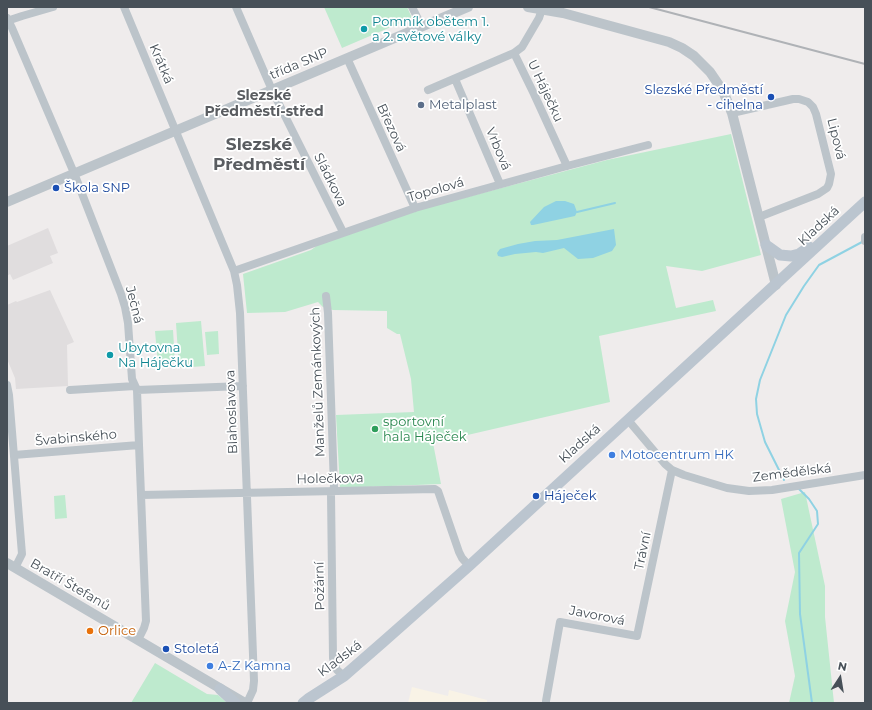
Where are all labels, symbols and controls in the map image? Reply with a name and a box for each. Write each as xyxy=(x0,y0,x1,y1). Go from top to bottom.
place label: Pomník obětem 1. a 2. světové války xyxy=(372,14,489,45)
marker: Pomník obětem 1. a 2. světové války xyxy=(359,24,369,34)
street label: Krátká xyxy=(146,42,176,86)
street label: třída SNP xyxy=(268,45,330,83)
street label: U Háječku xyxy=(524,57,566,125)
place label: Slezské Předměstí - cihelna xyxy=(644,82,763,113)
district label: Slezské Předměstí-střed xyxy=(204,88,324,120)
marker: Slezské Předměstí - cihelna xyxy=(766,92,776,102)
place label: Metalplast xyxy=(429,97,497,113)
marker: Metalplast xyxy=(416,100,426,110)
street label: Březová xyxy=(373,101,409,155)
street label: Lipová xyxy=(823,117,849,161)
street label: Vrbová xyxy=(482,125,514,173)
district label: Slezské Předměstí xyxy=(213,135,305,175)
street label: Sládkova xyxy=(310,151,350,209)
street label: Topolová xyxy=(406,175,466,205)
place label: Škola SNP xyxy=(64,180,130,196)
marker: Škola SNP xyxy=(51,183,61,193)
street label: Kladská xyxy=(795,203,843,249)
street label: Ječná xyxy=(122,285,146,325)
street label: Manželů Zemánkových xyxy=(308,306,328,458)
place label: Ubytovna Na Háječku xyxy=(118,340,193,371)
marker: Ubytovna Na Háječku xyxy=(105,350,115,360)
street label: Blahoslavova xyxy=(223,369,241,455)
place label: sportovní hala Háječek xyxy=(383,414,467,445)
street label: Kladská xyxy=(556,421,604,467)
marker: sportovní hala Háječek xyxy=(370,424,380,434)
street label: Švabinského xyxy=(34,427,118,449)
place label: Motocentrum HK xyxy=(620,447,734,463)
marker: Motocentrum HK xyxy=(607,450,617,460)
street label: Zemědělská xyxy=(752,460,832,486)
street label: Holečkova xyxy=(296,471,364,487)
place label: Háječek xyxy=(544,488,596,504)
marker: Háječek xyxy=(531,491,541,501)
street label: Trávní xyxy=(631,530,655,572)
street label: Bratří Štefanů xyxy=(27,556,113,614)
street label: Požární xyxy=(312,561,328,611)
street label: Javorová xyxy=(568,603,626,629)
place label: Orlice xyxy=(98,623,136,639)
marker: Orlice xyxy=(85,626,95,636)
street label: Kladská xyxy=(315,637,365,681)
place label: Stoletá xyxy=(174,641,219,657)
marker: Stoletá xyxy=(161,644,171,654)
place label: A-Z Kamna xyxy=(218,658,291,674)
north arrow xyxy=(820,658,860,698)
text: N xyxy=(837,658,848,674)
marker: A-Z Kamna xyxy=(205,661,215,671)

